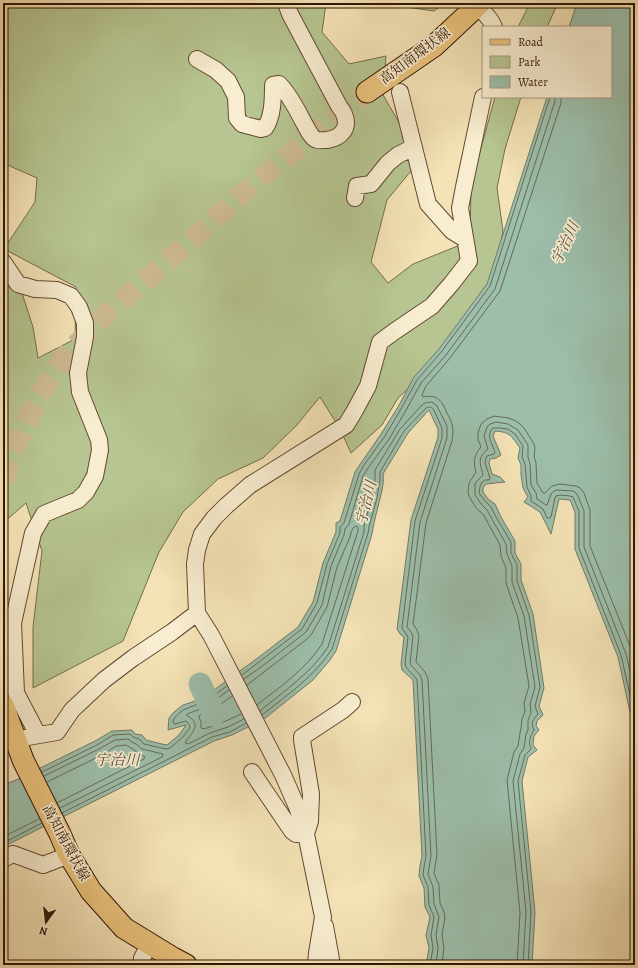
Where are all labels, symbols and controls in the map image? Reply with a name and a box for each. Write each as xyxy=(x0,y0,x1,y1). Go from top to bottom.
street label: 高知南環状線 xyxy=(376,23,454,89)
legend xyxy=(482,26,612,98)
text: Road xyxy=(518,34,544,50)
text: Park xyxy=(518,54,541,70)
text: Water xyxy=(517,74,548,90)
water label: 宇治川 xyxy=(546,217,585,268)
water label: 宇治川 xyxy=(351,477,382,527)
water label: 宇治川 xyxy=(94,750,141,770)
street label: 高知南環状線 xyxy=(38,801,94,885)
north arrow xyxy=(26,902,66,942)
text: N xyxy=(38,923,49,939)

